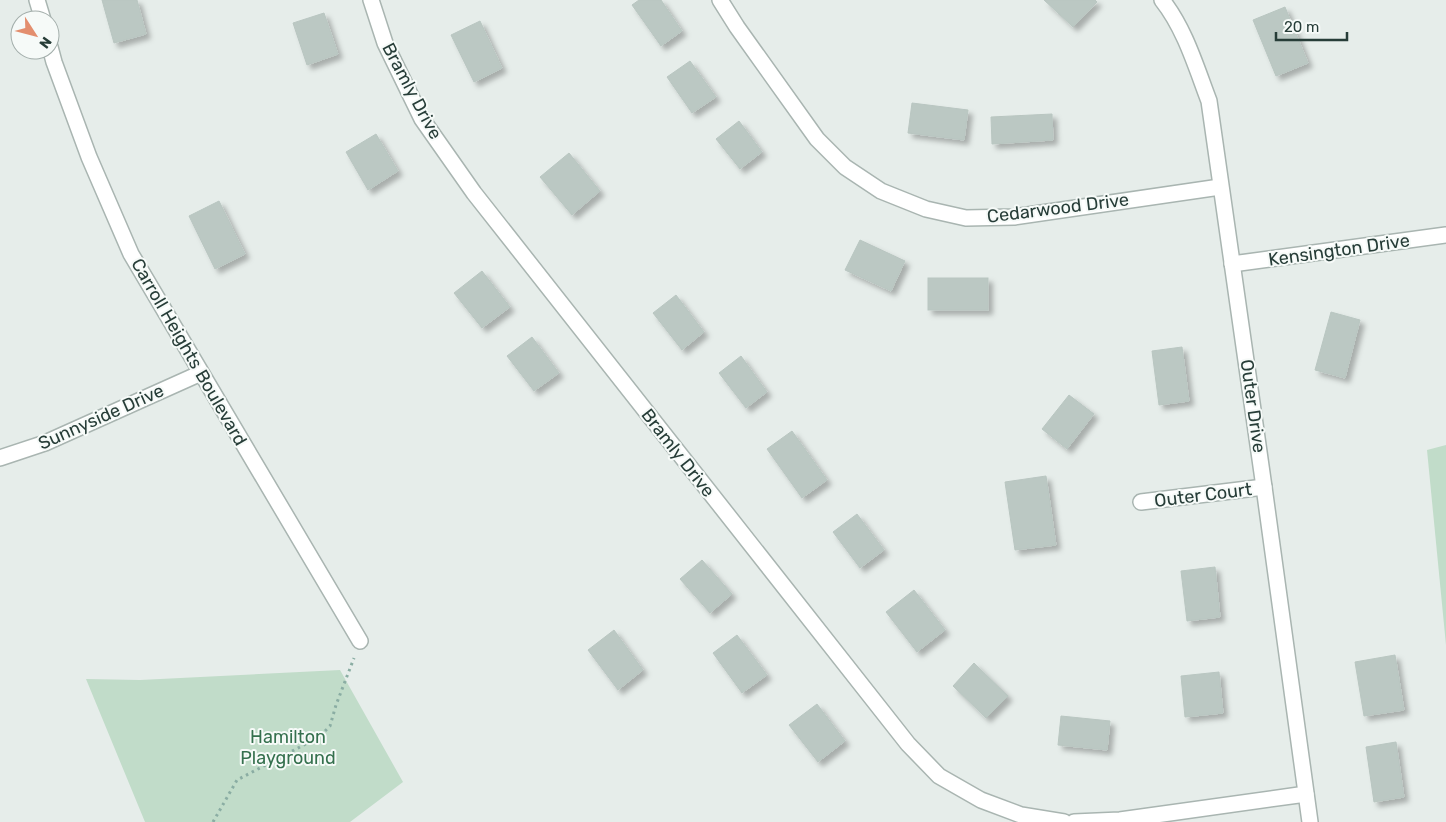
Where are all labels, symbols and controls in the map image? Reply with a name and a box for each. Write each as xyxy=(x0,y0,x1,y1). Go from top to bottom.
north arrow xyxy=(10,10,60,60)
scale bar xyxy=(1276,10,1347,42)
text: 20 m xyxy=(1284,18,1319,36)
text: N xyxy=(35,33,55,51)
street label: Bramly Drive xyxy=(377,39,447,143)
street label: Cedarwood Drive xyxy=(986,188,1130,228)
street label: Kensington Drive xyxy=(1267,229,1411,271)
street label: Carroll Heights Boulevard xyxy=(126,254,252,450)
street label: Outer Drive xyxy=(1236,358,1270,454)
street label: Sunnyside Drive xyxy=(35,379,167,455)
street label: Bramly Drive xyxy=(637,404,719,502)
street label: Outer Court xyxy=(1153,478,1253,512)
park label: Hamilton Playground xyxy=(240,726,336,769)

